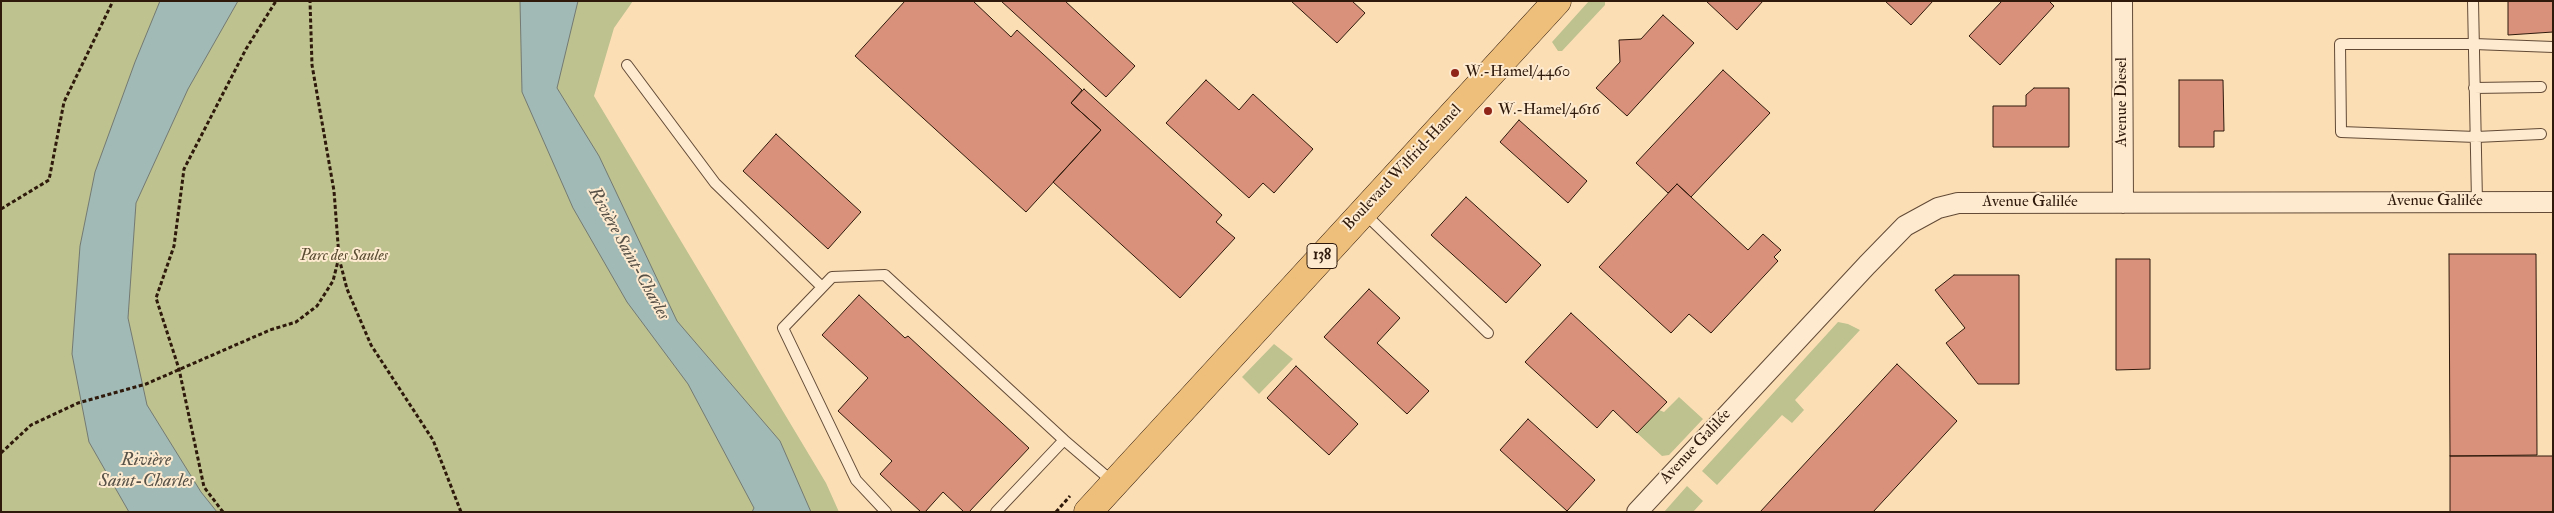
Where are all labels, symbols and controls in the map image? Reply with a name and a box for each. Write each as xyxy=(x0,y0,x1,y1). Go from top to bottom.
street label: Avenue Diesel xyxy=(2113,57,2133,147)
place label: W.-Hamel/4460 xyxy=(1465,63,1570,83)
marker: W.-Hamel/4460 xyxy=(1449,67,1461,79)
street label: Boulevard Wilfrid-Hamel xyxy=(1340,101,1466,235)
place label: W.-Hamel/4616 xyxy=(1498,101,1600,121)
marker: W.-Hamel/4616 xyxy=(1482,105,1494,117)
water label: Rivière Saint-Charles xyxy=(583,184,673,324)
street label: Avenue Galilée xyxy=(2387,192,2483,212)
street label: Avenue Galilée xyxy=(1982,193,2078,213)
road number: 138 xyxy=(1307,244,1337,268)
park label: Parc des Saules xyxy=(300,247,388,267)
street label: Avenue Galilée xyxy=(1656,406,1736,488)
water label: Rivière Saint-Charles xyxy=(99,450,193,492)

